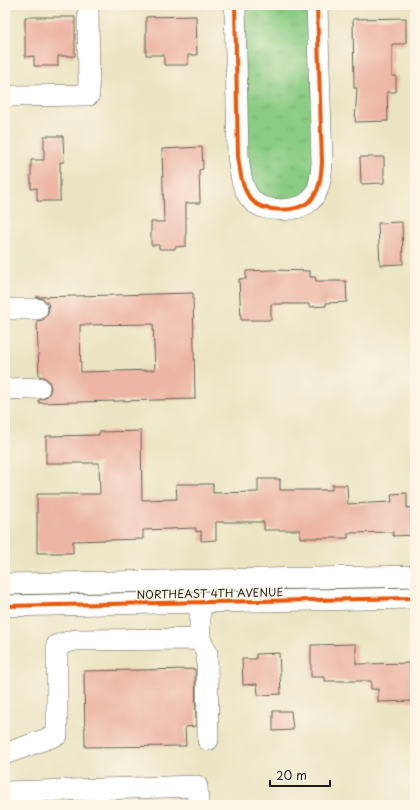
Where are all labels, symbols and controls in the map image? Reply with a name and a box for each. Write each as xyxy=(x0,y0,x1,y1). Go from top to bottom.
street label: NORTHEAST 4TH AVENUE xyxy=(137,583,284,603)
scale bar xyxy=(270,762,330,788)
text: 20 m xyxy=(276,766,307,784)

